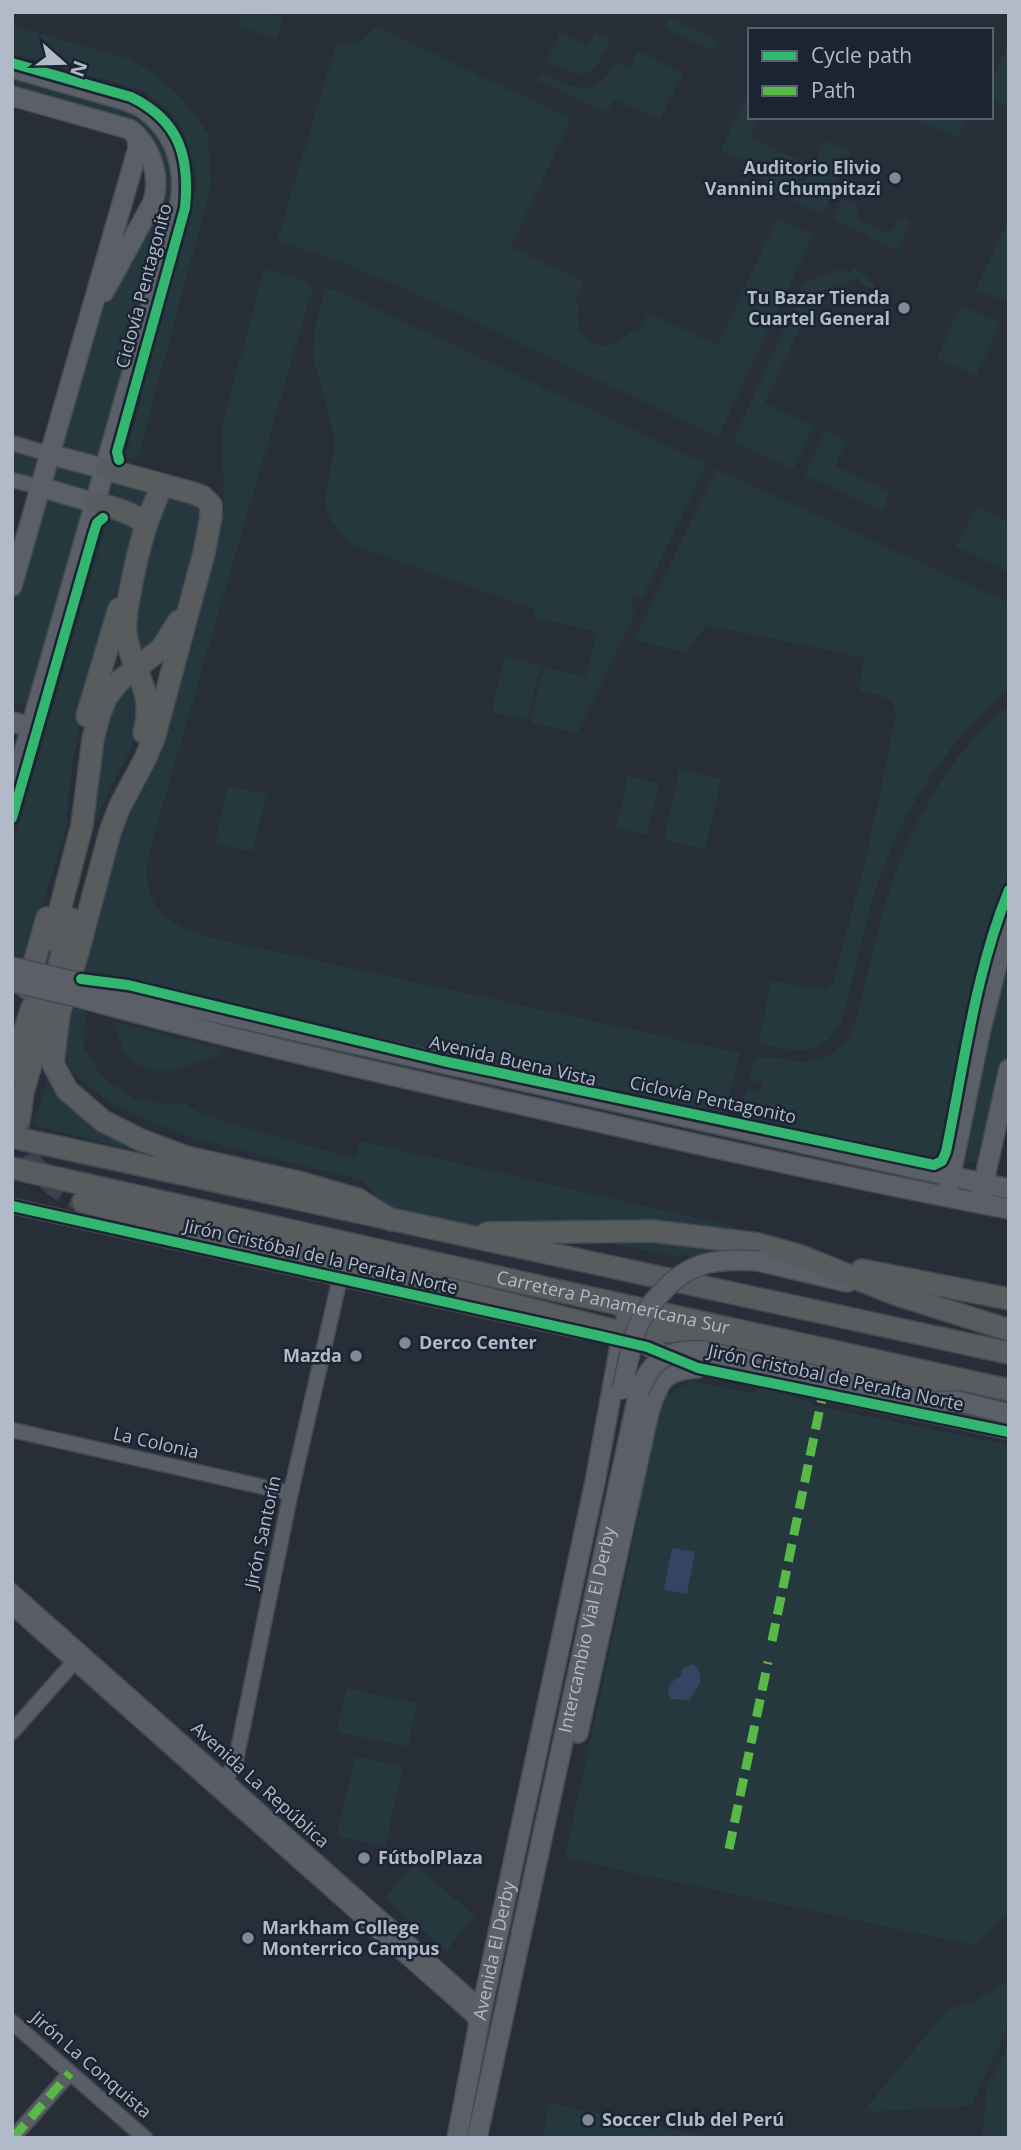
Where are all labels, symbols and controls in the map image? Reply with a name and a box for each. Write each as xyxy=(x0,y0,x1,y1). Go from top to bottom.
north arrow xyxy=(28,28,98,98)
legend xyxy=(748,28,993,119)
text: Cycle path xyxy=(811,41,912,69)
text: N xyxy=(64,57,94,81)
text: Path xyxy=(811,76,856,104)
place label: Auditorio Elivio Vannini Chumpitazi xyxy=(705,155,881,200)
marker: Auditorio Elivio Vannini Chumpitazi xyxy=(887,170,903,186)
street label: Ciclovía Pentagonito xyxy=(109,201,177,371)
place label: Tu Bazar Tienda Cuartel General xyxy=(747,285,890,330)
marker: Tu Bazar Tienda Cuartel General xyxy=(896,300,912,316)
street label: Avenida Buena Vista xyxy=(427,1029,599,1091)
street label: Ciclovía Pentagonito xyxy=(628,1070,799,1128)
street label: Jirón Cristóbal de la Peralta Norte xyxy=(180,1212,460,1299)
street label: Carretera Panamericana Sur xyxy=(494,1264,733,1339)
place label: Derco Center xyxy=(419,1330,537,1354)
marker: Derco Center xyxy=(397,1335,413,1351)
street label: Jirón Cristobal de Peralta Norte xyxy=(704,1338,966,1416)
place label: Mazda xyxy=(283,1343,342,1367)
marker: Mazda xyxy=(348,1348,364,1364)
street label: La Colonia xyxy=(111,1421,201,1464)
street label: Jirón Santorín xyxy=(238,1473,286,1592)
street label: Intercambio Vial El Derby xyxy=(552,1523,620,1735)
street label: Avenida La República xyxy=(187,1716,335,1853)
place label: FútbolPlaza xyxy=(378,1845,483,1869)
marker: FútbolPlaza xyxy=(356,1850,372,1866)
street label: Avenida El Derby xyxy=(467,1878,520,2022)
place label: Markham College Monterrico Campus xyxy=(262,1915,440,1960)
marker: Markham College Monterrico Campus xyxy=(240,1930,256,1946)
street label: Jirón La Conquista xyxy=(25,2004,157,2123)
place label: Soccer Club del Perú xyxy=(602,2107,784,2131)
marker: Soccer Club del Perú xyxy=(580,2112,596,2128)

